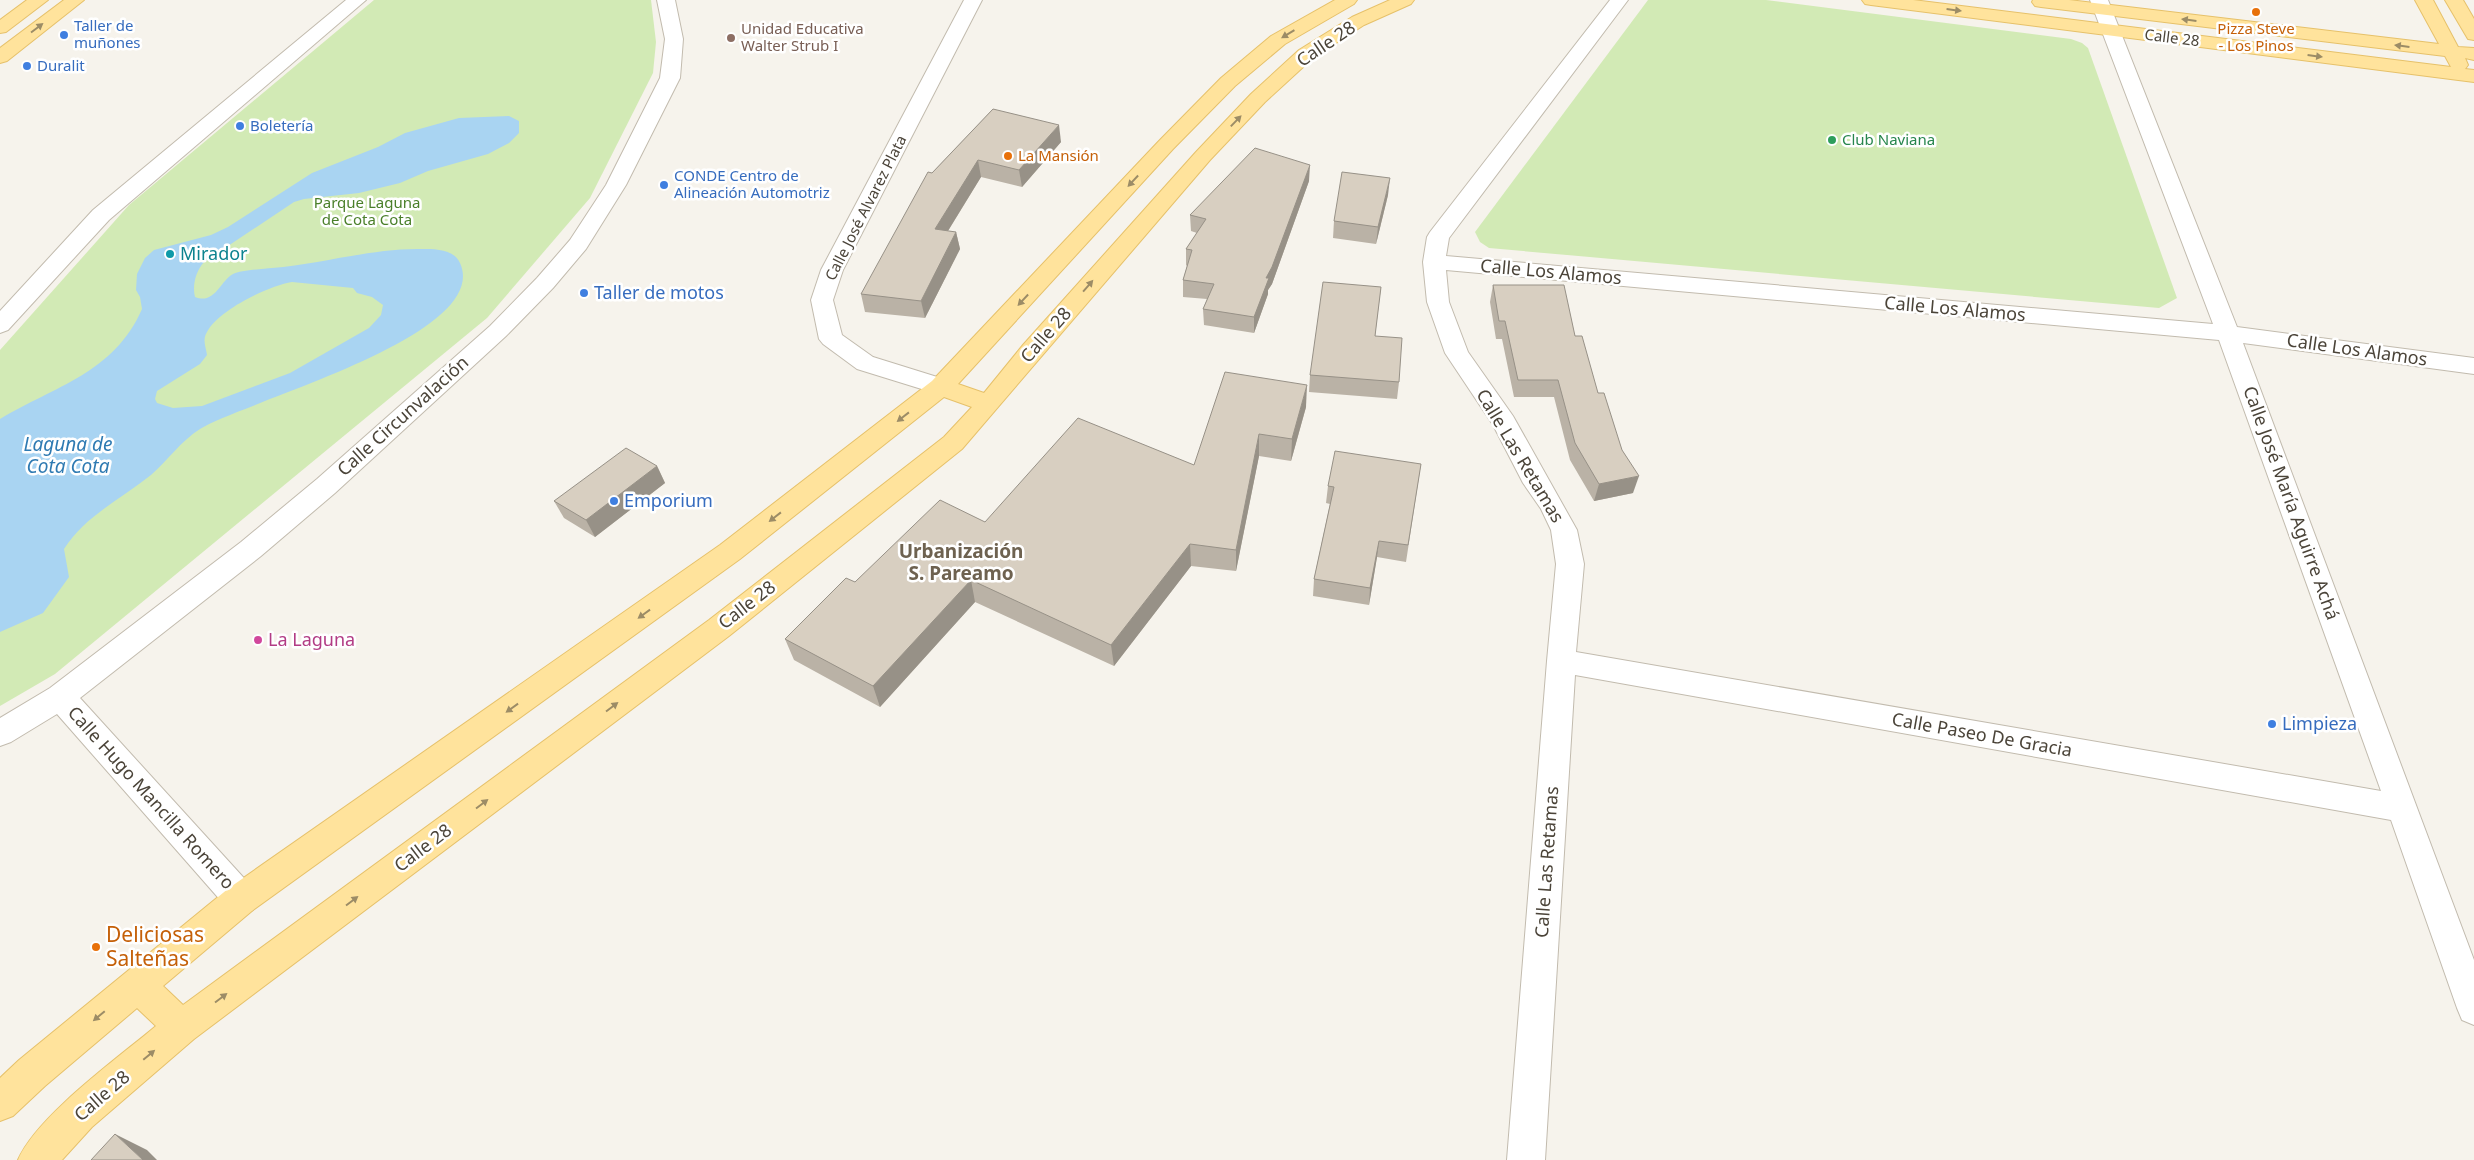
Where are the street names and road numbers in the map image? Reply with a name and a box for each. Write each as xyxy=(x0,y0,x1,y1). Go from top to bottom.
street label: Calle 28 xyxy=(1291,15,1360,72)
street label: Calle 28 xyxy=(2144,24,2201,50)
street label: Calle José Alvarez Plata xyxy=(820,131,910,284)
street label: Calle Los Alamos xyxy=(1479,253,1623,289)
street label: Calle Los Alamos xyxy=(1883,290,2027,326)
street label: Calle 28 xyxy=(1014,301,1076,367)
street label: Calle Los Alamos xyxy=(2285,327,2429,371)
street label: Calle Circunvalación xyxy=(332,350,473,481)
street label: Calle José María Aguirre Achá xyxy=(2238,382,2345,623)
street label: Calle Las Retamas xyxy=(1471,384,1570,527)
street label: Calle 28 xyxy=(713,574,780,634)
street label: Calle Hugo Mancilla Romero xyxy=(63,701,240,894)
street label: Calle Paseo De Gracia xyxy=(1890,706,2074,762)
street label: Calle Las Retamas xyxy=(1529,785,1563,939)
street label: Calle 28 xyxy=(389,818,456,877)
street label: Calle 28 xyxy=(68,1064,134,1126)

